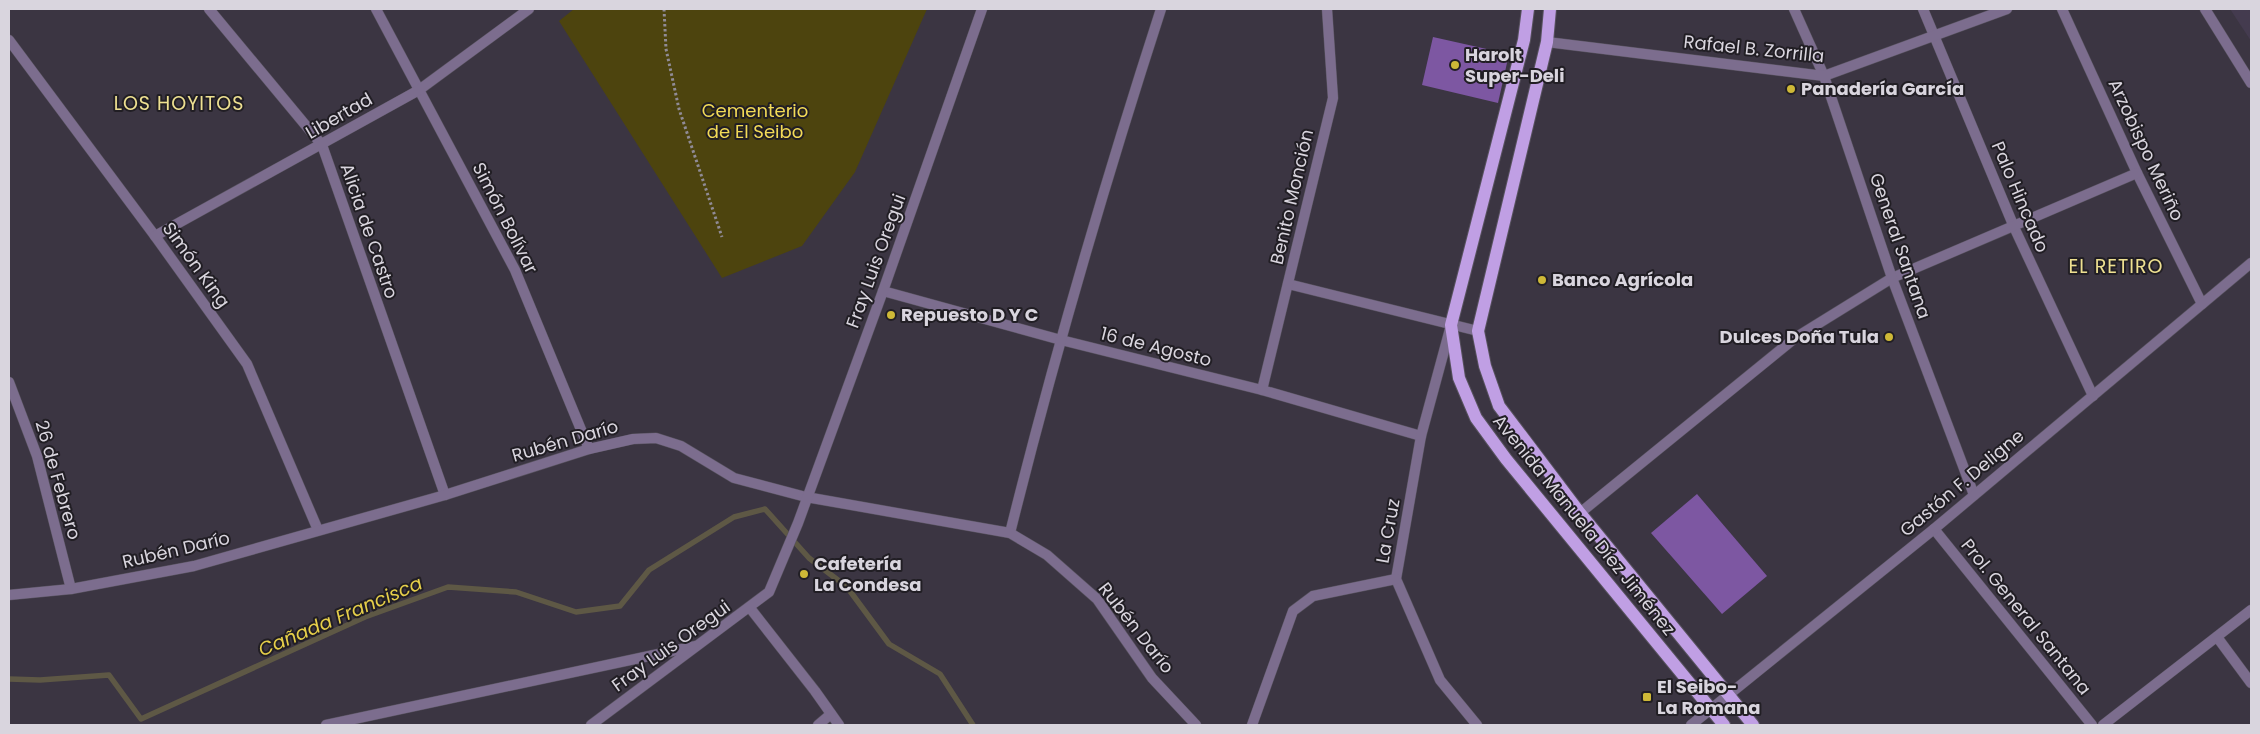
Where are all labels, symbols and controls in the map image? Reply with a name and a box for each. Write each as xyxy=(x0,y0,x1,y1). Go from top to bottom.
street label: Rafael B. Zorrilla xyxy=(1682,29,1826,68)
place label: Harolt Super-Deli xyxy=(1465,42,1564,88)
marker: Harolt Super-Deli xyxy=(1449,59,1461,71)
street label: Arzobispo Meriño xyxy=(2103,75,2190,225)
place label: Panadería García xyxy=(1801,76,1964,101)
marker: Panadería García xyxy=(1785,83,1797,95)
street label: Libertad xyxy=(301,86,377,145)
district label: LOS HOYITOS xyxy=(114,90,244,117)
park label: Cementerio de El Seibo xyxy=(702,98,808,144)
street label: Benito Monción xyxy=(1264,127,1319,267)
street label: Palo Hincado xyxy=(1986,137,2055,256)
street label: Simón Bolívar xyxy=(467,158,544,278)
street label: Alicia de Castro xyxy=(335,160,404,302)
street label: General Santana xyxy=(1864,170,1937,322)
street label: Fray Luis Oregui xyxy=(840,190,911,331)
street label: Simón King xyxy=(157,217,236,313)
district label: EL RETIRO xyxy=(2069,253,2163,280)
place label: Banco Agrícola xyxy=(1552,267,1693,292)
marker: Banco Agrícola xyxy=(1536,274,1548,286)
place label: Repuesto D Y C xyxy=(901,302,1038,327)
marker: Repuesto D Y C xyxy=(885,309,897,321)
street label: 16 de Agosto xyxy=(1098,321,1214,372)
place label: Dulces Doña Tula xyxy=(1720,324,1879,349)
marker: Dulces Doña Tula xyxy=(1883,331,1895,343)
street label: Avenida Manuela Díez Jiménez xyxy=(1487,409,1681,640)
street label: Rubén Darío xyxy=(509,413,621,468)
street label: 26 de Febrero xyxy=(29,417,87,543)
street label: Gastón F. Deligne xyxy=(1894,423,2029,542)
street label: La Cruz xyxy=(1370,497,1405,565)
street label: Rubén Darío xyxy=(120,525,232,574)
street label: Prol. General Santana xyxy=(1956,533,2097,700)
place label: Cafetería La Condesa xyxy=(814,551,922,597)
marker: Cafetería La Condesa xyxy=(798,568,810,580)
water label: Cañada Francisca xyxy=(254,570,427,663)
street label: Rubén Darío xyxy=(1093,577,1180,679)
street label: Fray Luis Oregui xyxy=(606,594,735,697)
place label: El Seibo- La Romana xyxy=(1657,674,1760,720)
marker: El Seibo- La Romana xyxy=(1641,691,1653,703)

